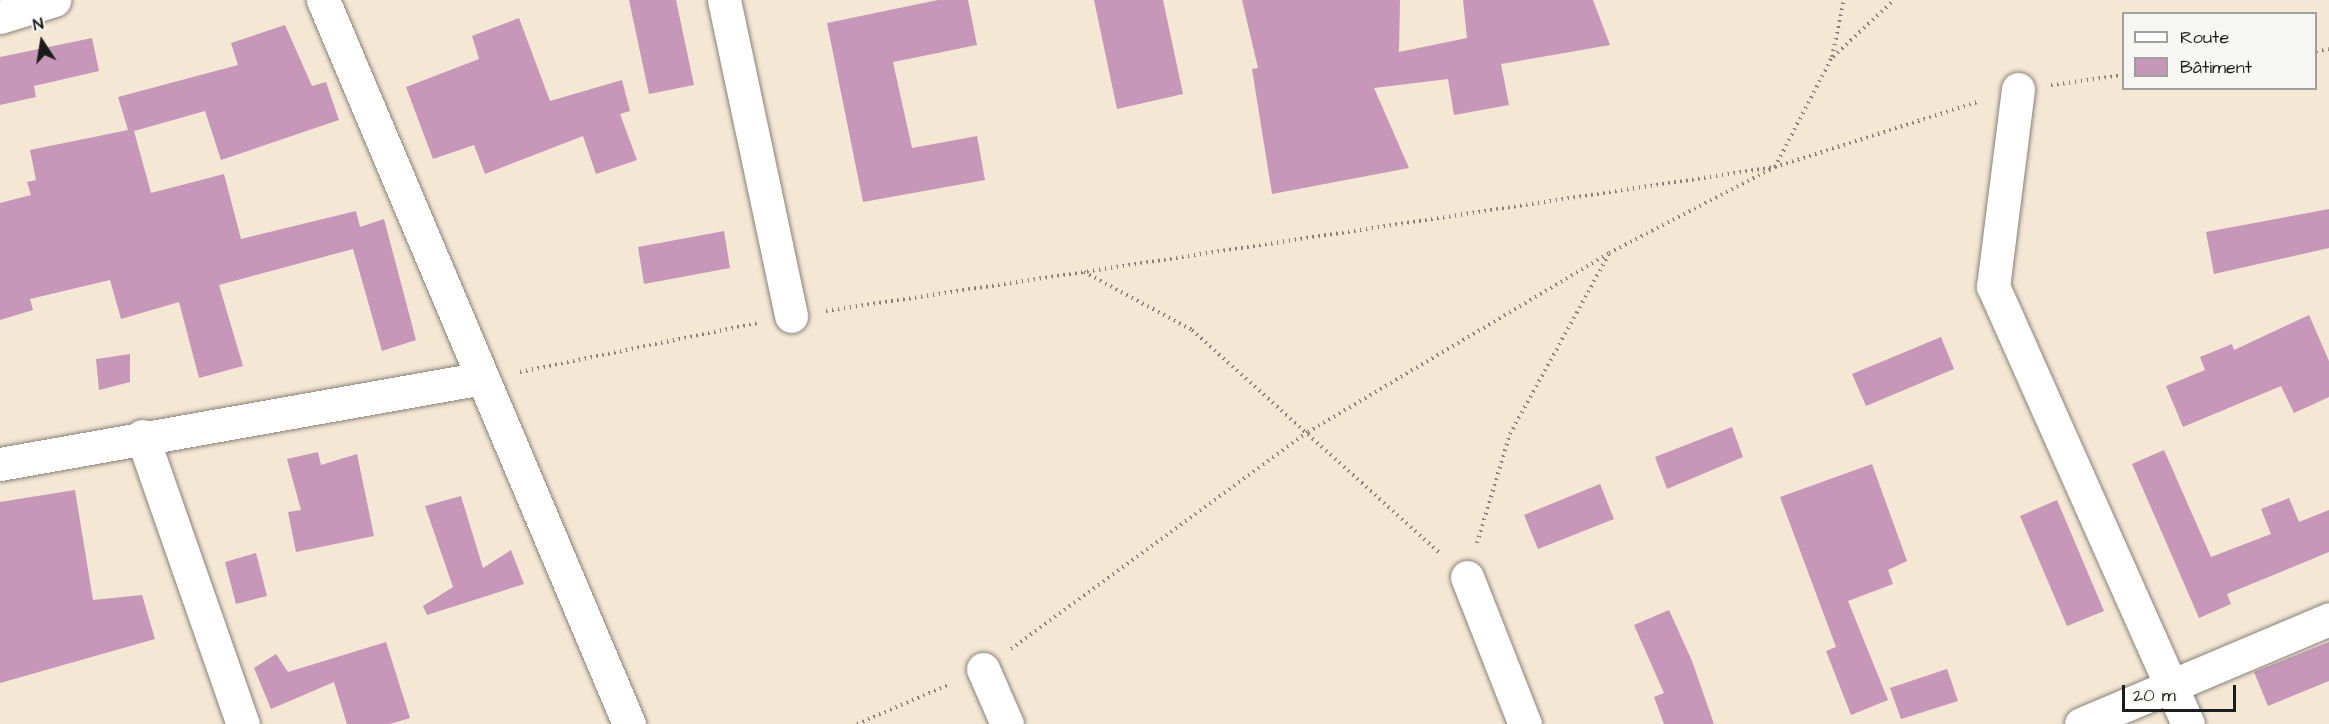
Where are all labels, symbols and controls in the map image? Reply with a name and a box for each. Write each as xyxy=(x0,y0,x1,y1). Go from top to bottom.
north arrow xyxy=(12,12,72,72)
legend xyxy=(2122,12,2317,90)
text: N xyxy=(31,13,45,36)
text: Route xyxy=(2180,25,2229,50)
text: Bâtiment xyxy=(2180,55,2252,80)
scale bar xyxy=(2125,673,2239,711)
text: 20 m xyxy=(2133,683,2176,708)

